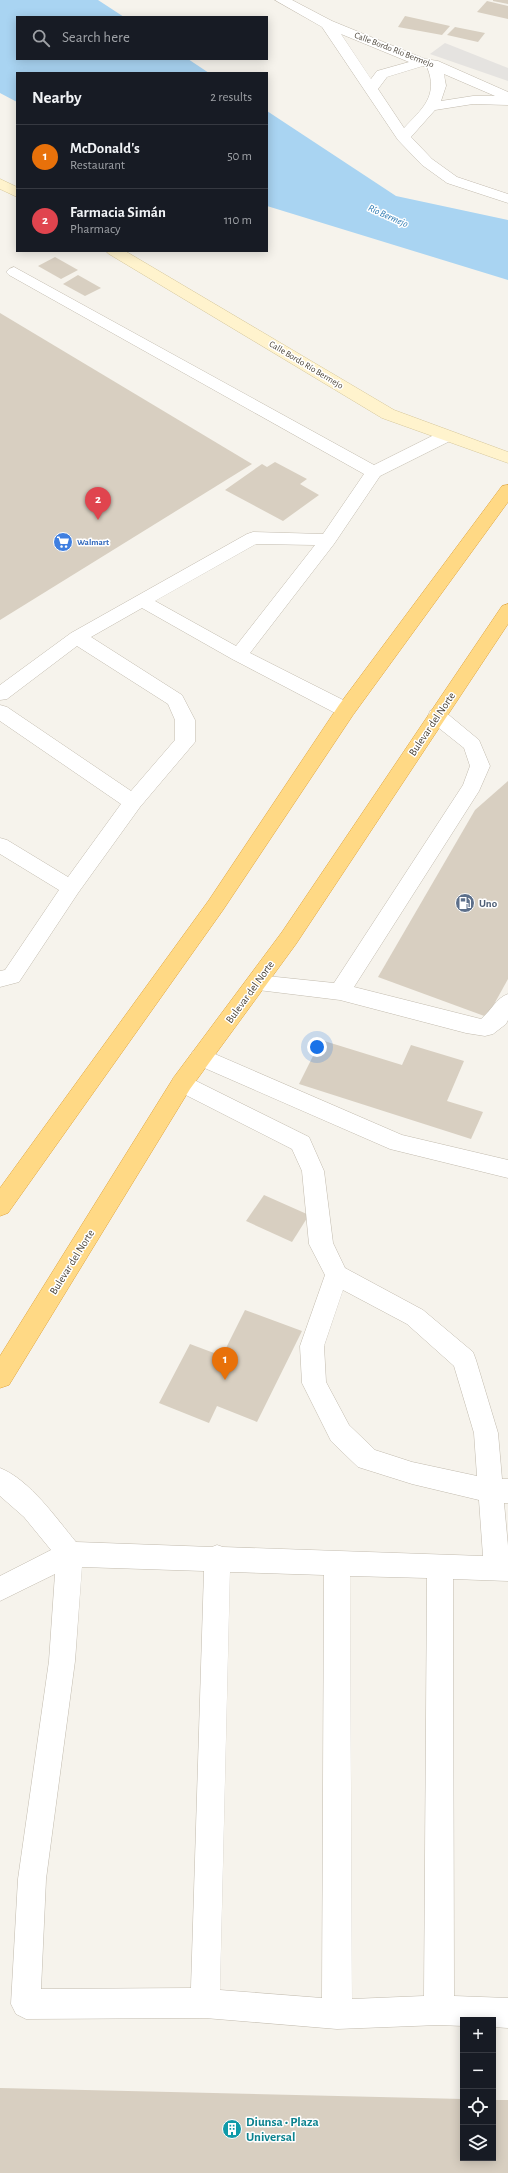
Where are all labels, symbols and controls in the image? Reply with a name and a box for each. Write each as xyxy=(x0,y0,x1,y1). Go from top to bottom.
search box xyxy=(16,16,268,60)
icon: search xyxy=(30,27,52,49)
text: Search here xyxy=(62,30,130,45)
street label: Calle Bordo Río Bermejo xyxy=(353,31,436,70)
text: Nearby xyxy=(32,89,82,106)
text: 2 results xyxy=(210,91,252,104)
text: McDonald's xyxy=(70,141,140,156)
text: 1 xyxy=(43,150,47,163)
text: 50 m xyxy=(227,150,252,163)
text: Restaurant xyxy=(70,159,125,172)
water label: Río Bermejo xyxy=(367,203,409,229)
text: Farmacia Simán xyxy=(70,205,166,220)
text: 2 xyxy=(42,214,48,227)
text: 110 m xyxy=(224,214,252,227)
text: Pharmacy xyxy=(70,223,121,236)
street label: Calle Bordo Río Bermejo xyxy=(267,339,345,391)
pin: 2 xyxy=(85,487,111,520)
supermarket icon: Walmart xyxy=(52,531,74,553)
place label: Walmart xyxy=(77,538,109,547)
street label: Bulevar del Norte xyxy=(407,690,457,758)
fuel station icon: Uno xyxy=(454,892,476,914)
place label: Uno xyxy=(479,898,498,909)
street label: Bulevar del Norte xyxy=(224,959,276,1025)
your location xyxy=(307,1037,327,1057)
street label: Bulevar del Norte xyxy=(48,1228,96,1296)
pin: 1 xyxy=(212,1347,238,1380)
map controls xyxy=(460,2017,496,2161)
button: + xyxy=(460,2017,496,2053)
button: − xyxy=(460,2053,496,2089)
button: locate xyxy=(460,2089,496,2125)
place label: Diunsa • Plaza Universal xyxy=(246,2116,319,2144)
building icon: Diunsa • Plaza Universal xyxy=(221,2118,243,2140)
button: layers xyxy=(460,2125,496,2161)

